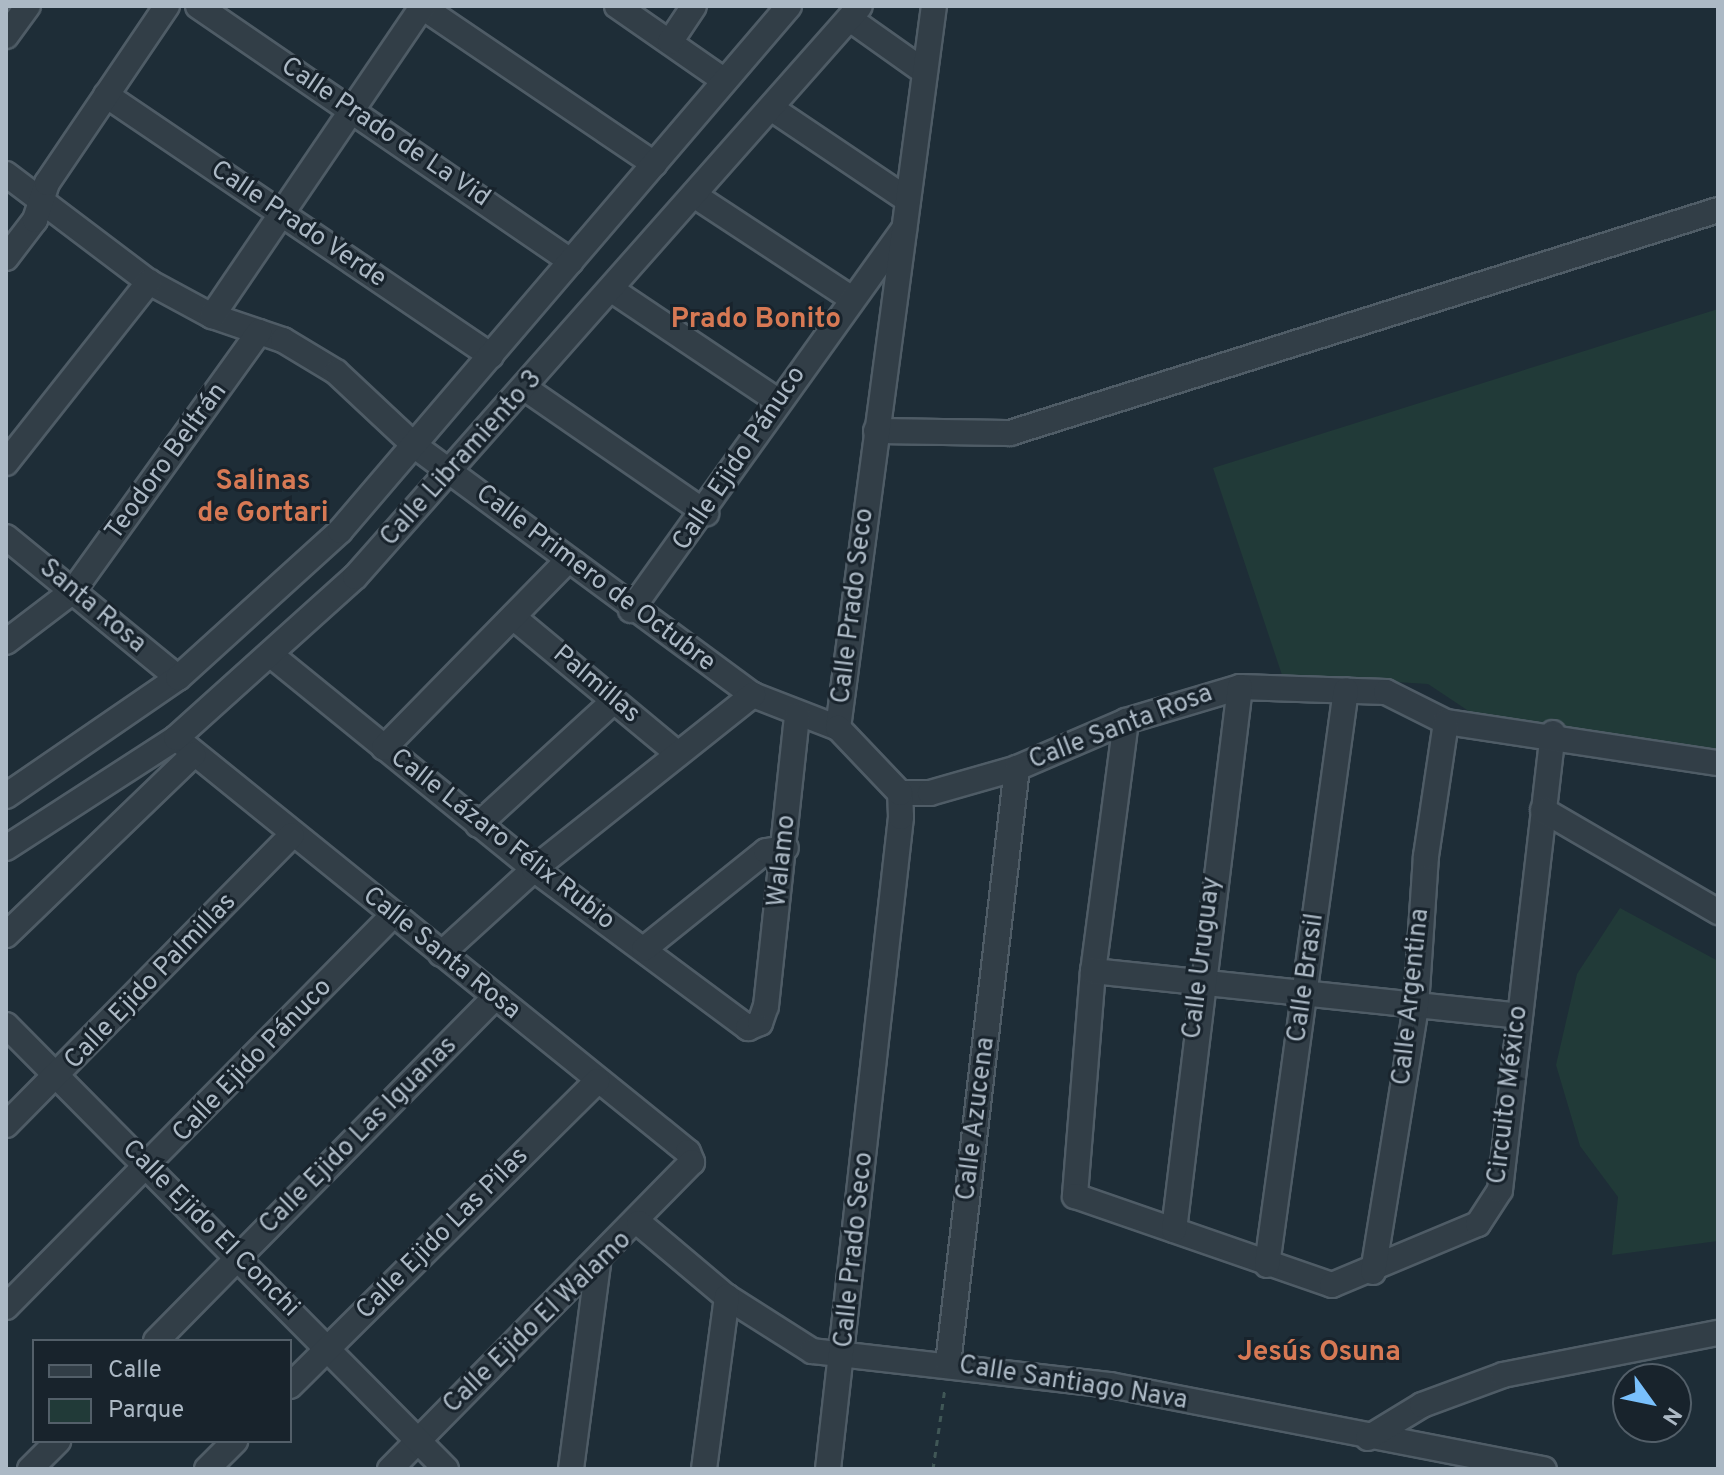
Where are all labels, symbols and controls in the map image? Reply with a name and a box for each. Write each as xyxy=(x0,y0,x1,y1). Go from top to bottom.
street label: Calle Prado de La Vid xyxy=(274,51,496,215)
street label: Calle Prado Verde xyxy=(204,154,392,296)
district label: Prado Bonito xyxy=(671,303,841,337)
street label: Calle Ejido Pánuco xyxy=(667,361,813,557)
street label: Calle Libramiento 3 xyxy=(375,364,549,554)
street label: Teodoro Beltrán xyxy=(100,377,234,547)
district label: Salinas de Gortari xyxy=(197,465,329,531)
street label: Calle Primero de Octubre xyxy=(469,479,721,679)
street label: Calle Prado Seco xyxy=(827,506,881,706)
street label: Santa Rosa xyxy=(32,553,152,661)
street label: Palmillas xyxy=(546,639,646,731)
street label: Calle Santa Rosa xyxy=(1025,679,1217,777)
street label: Calle Lázaro Félix Rubio xyxy=(383,743,621,937)
street label: Walamo xyxy=(763,813,803,909)
street label: Calle Uruguay xyxy=(1178,875,1228,1041)
street label: Calle Santa Rosa xyxy=(356,881,526,1027)
street label: Calle Ejido Palmillas xyxy=(59,887,243,1077)
street label: Calle Argentina xyxy=(1387,907,1437,1087)
street label: Calle Brasil xyxy=(1282,911,1332,1045)
street label: Calle Ejido Pánuco xyxy=(167,973,339,1149)
street label: Circuito México xyxy=(1483,1004,1535,1186)
street label: Calle Ejido Las Iguanas xyxy=(254,1031,464,1241)
street label: Calle Azucena xyxy=(951,1035,1003,1203)
street label: Calle Ejido El Conchi xyxy=(115,1134,305,1324)
street label: Calle Ejido Las Pilas xyxy=(350,1141,536,1327)
street label: Calle Prado Seco xyxy=(829,1151,881,1349)
street label: Calle Ejido El Walamo xyxy=(437,1225,639,1421)
district label: Jesús Osuna xyxy=(1237,1336,1401,1370)
legend xyxy=(32,1339,292,1443)
street label: Calle Santiago Nava xyxy=(957,1351,1189,1417)
text: Calle xyxy=(108,1356,162,1386)
north arrow xyxy=(1612,1363,1692,1443)
text: Parque xyxy=(108,1396,184,1426)
text: N xyxy=(1655,1401,1686,1429)

